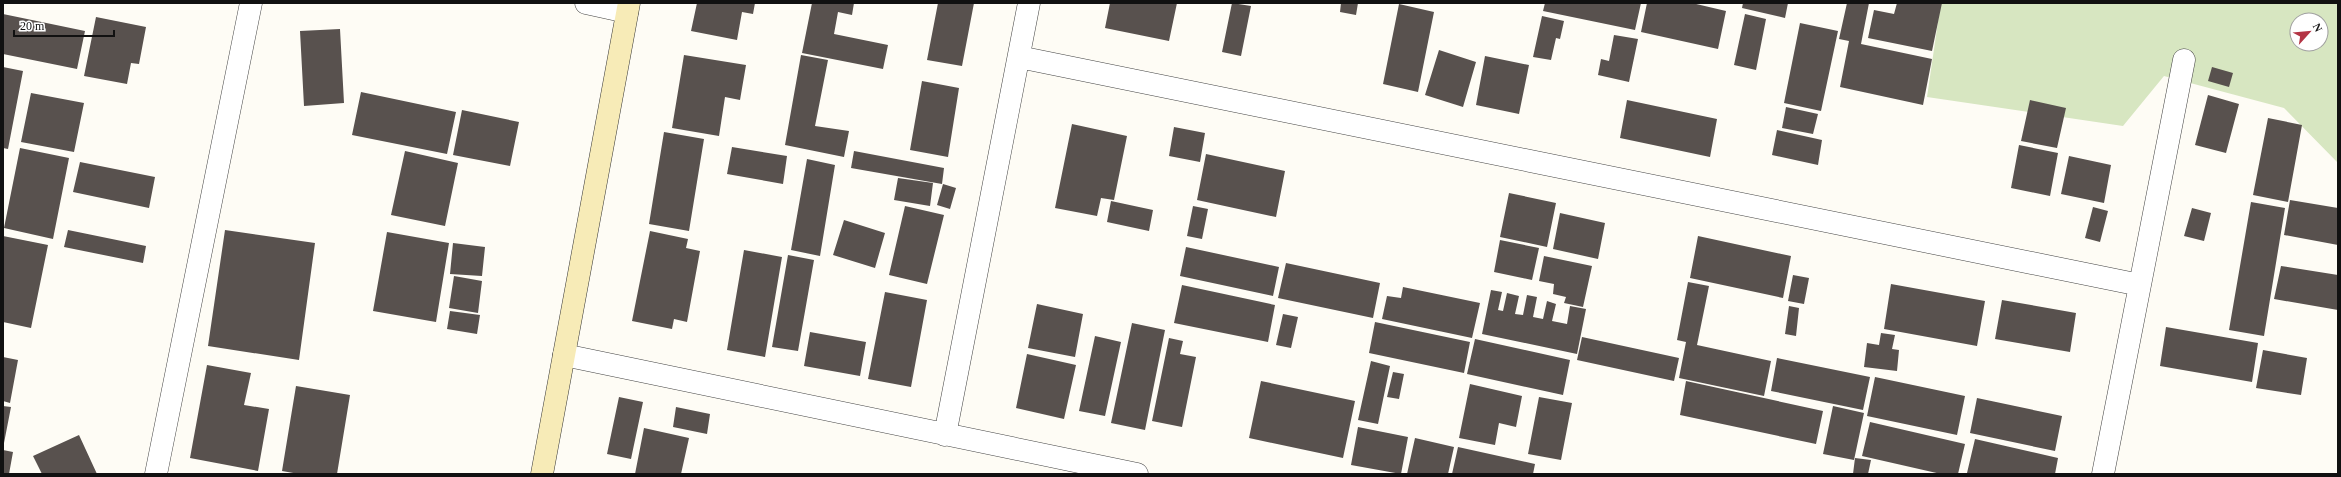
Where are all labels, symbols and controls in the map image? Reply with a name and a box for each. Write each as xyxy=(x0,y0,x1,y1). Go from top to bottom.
scale bar xyxy=(14,12,114,38)
north arrow xyxy=(2289,12,2329,52)
text: 20 m xyxy=(20,19,45,33)
text: N xyxy=(2311,21,2325,34)

